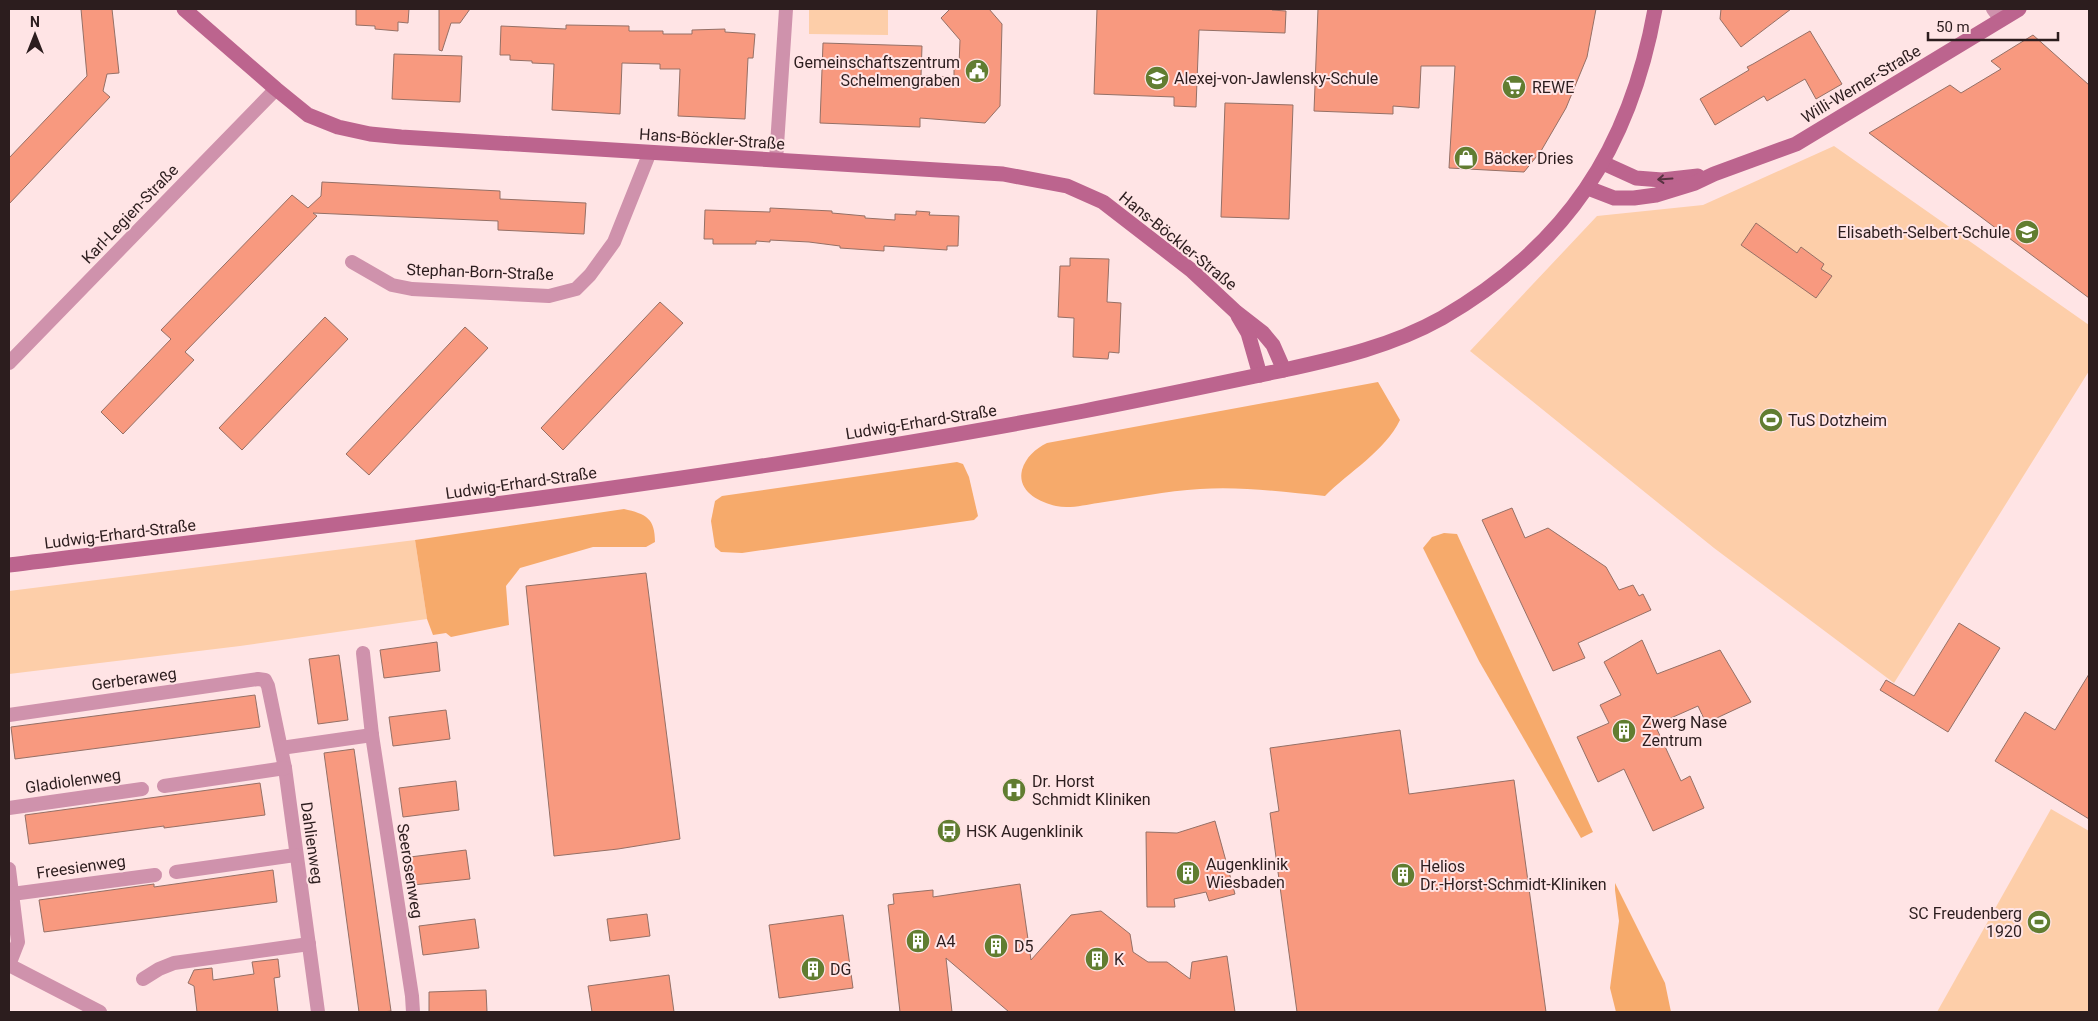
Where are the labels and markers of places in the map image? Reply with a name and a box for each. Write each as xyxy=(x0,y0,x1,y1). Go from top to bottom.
place label: Gemeinschaftszentrum Schelmengraben xyxy=(794,53,960,90)
public building icon: Gemeinschaftszentrum Schelmengraben xyxy=(964,58,990,84)
school or university icon: Alexej-von-Jawlensky-Schule xyxy=(1144,65,1170,91)
place label: Alexej-von-Jawlensky-Schule xyxy=(1174,69,1378,88)
supermarket icon: REWE xyxy=(1501,74,1527,100)
place label: REWE xyxy=(1532,78,1574,97)
shop icon: Bäcker Dries xyxy=(1453,145,1479,171)
place label: Bäcker Dries xyxy=(1484,149,1573,168)
school or university icon: Elisabeth-Selbert-Schule xyxy=(2014,219,2040,245)
place label: Elisabeth-Selbert-Schule xyxy=(1838,223,2010,242)
sports icon: TuS Dotzheim xyxy=(1758,407,1784,433)
place label: TuS Dotzheim xyxy=(1788,411,1887,430)
place label: Zwerg Nase Zentrum xyxy=(1642,713,1727,750)
building icon: Zwerg Nase Zentrum xyxy=(1611,718,1637,744)
place label: Dr. Horst Schmidt Kliniken xyxy=(1032,772,1151,809)
hospital icon: Dr. Horst Schmidt Kliniken xyxy=(1001,777,1027,803)
bus stop icon: HSK Augenklinik xyxy=(936,818,962,844)
place label: HSK Augenklinik xyxy=(966,822,1084,841)
place label: Augenklinik Wiesbaden xyxy=(1206,855,1289,892)
place label: Helios Dr.-Horst-Schmidt-Kliniken xyxy=(1420,857,1607,894)
building icon: Augenklinik Wiesbaden xyxy=(1175,860,1201,886)
building icon: Helios Dr.-Horst-Schmidt-Kliniken xyxy=(1390,862,1416,888)
place label: SC Freudenberg 1920 xyxy=(1909,904,2022,941)
sports icon: SC Freudenberg 1920 xyxy=(2026,909,2052,935)
building icon: A4 xyxy=(905,928,931,954)
place label: A4 xyxy=(936,932,955,951)
building icon: D5 xyxy=(983,933,1009,959)
place label: D5 xyxy=(1014,937,1034,956)
building icon: K xyxy=(1084,946,1110,972)
place label: K xyxy=(1114,950,1125,969)
building icon: DG xyxy=(800,956,826,982)
place label: DG xyxy=(830,960,851,979)

